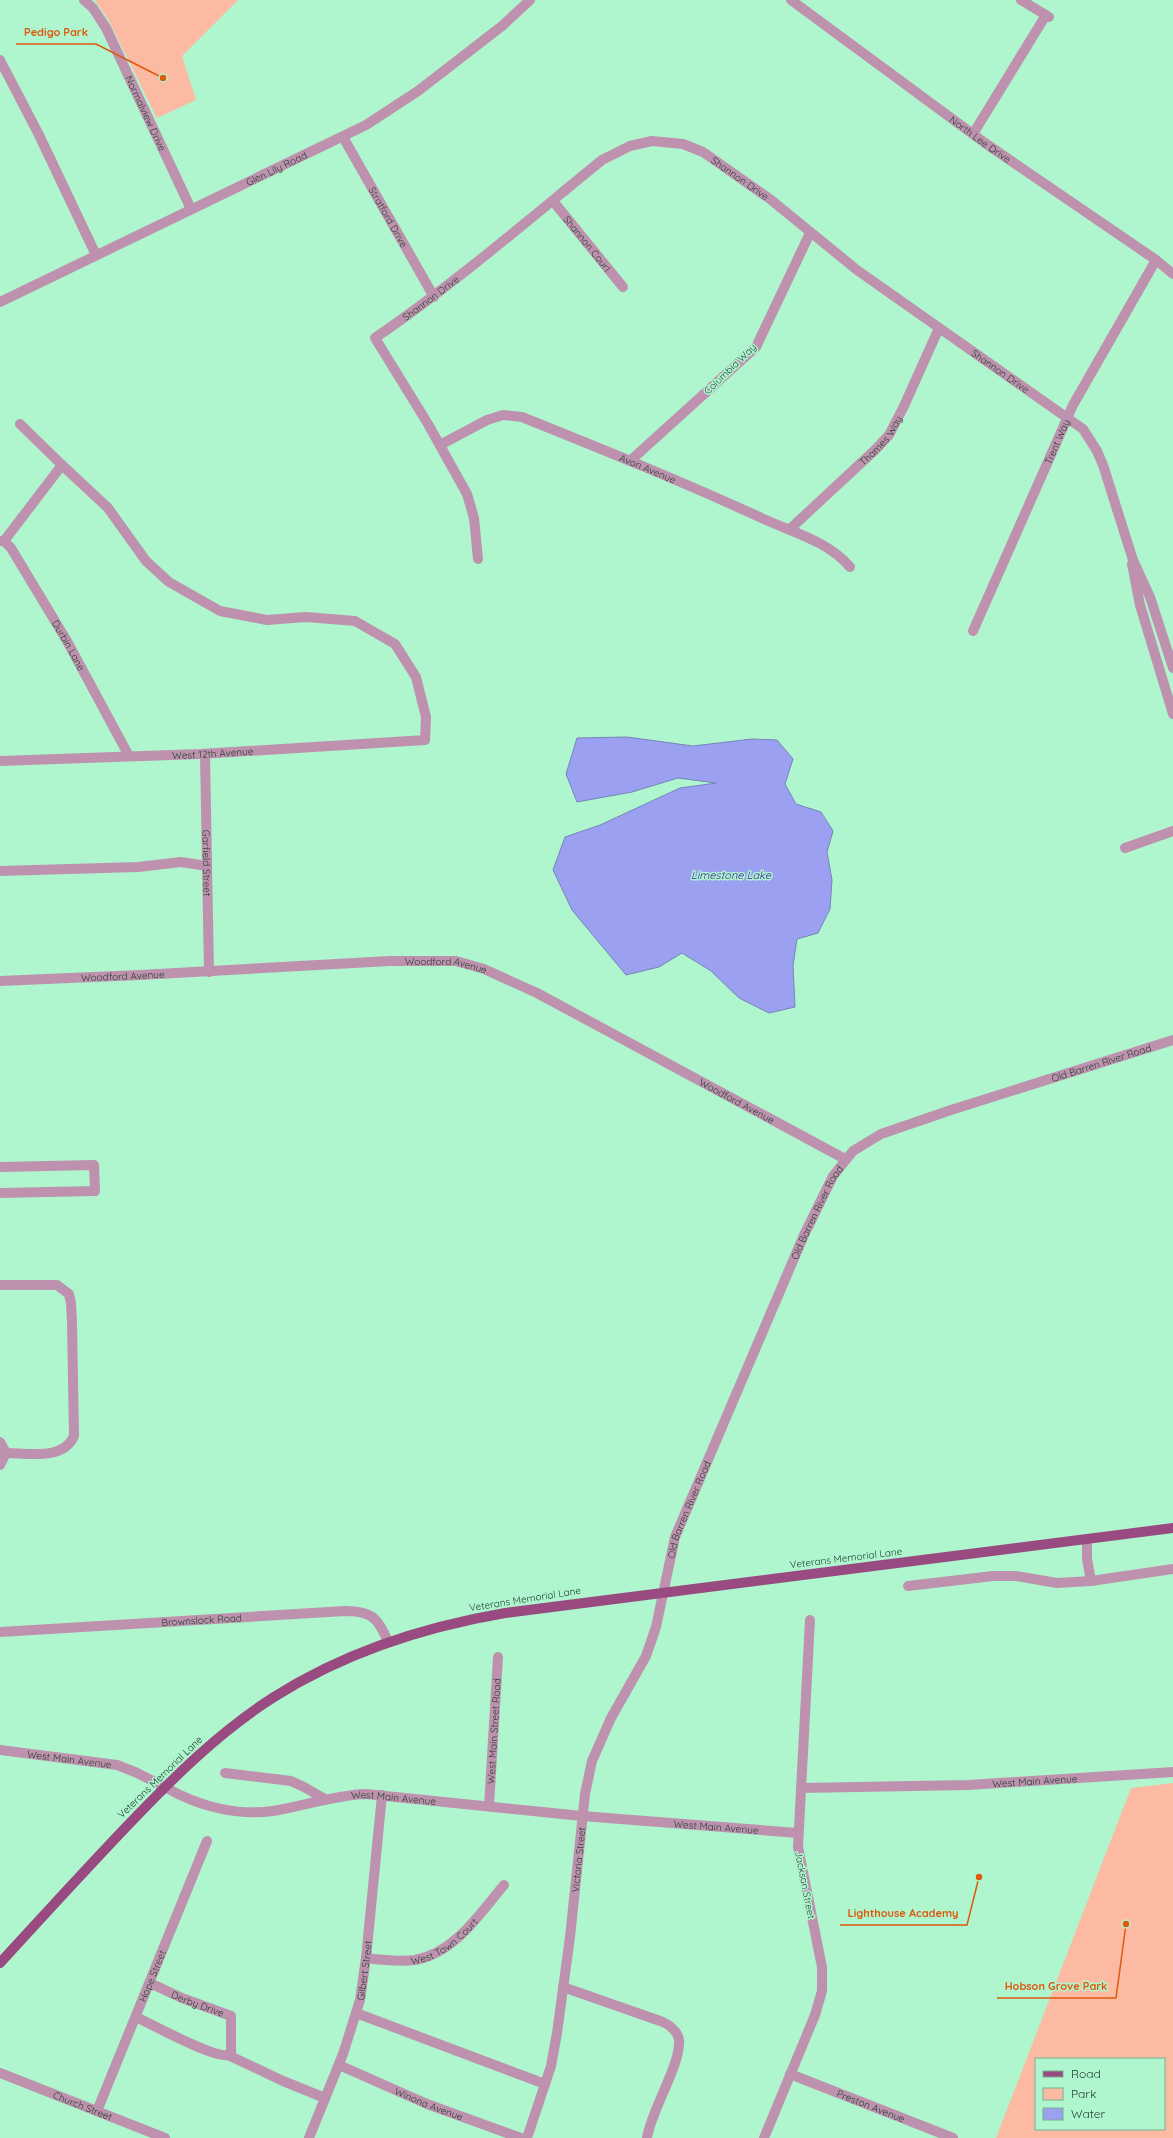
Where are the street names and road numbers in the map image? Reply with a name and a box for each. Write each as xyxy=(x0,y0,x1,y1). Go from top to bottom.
street label: Normalview Drive xyxy=(123,73,169,153)
street label: North Lee Drive xyxy=(947,113,1014,166)
street label: Glen Lily Road xyxy=(244,148,309,189)
street label: Shannon Drive xyxy=(709,153,772,203)
street label: Stratford Drive xyxy=(366,184,411,250)
street label: Shannon Court xyxy=(561,213,615,275)
street label: Shannon Drive xyxy=(400,272,462,323)
street label: Columbia Way xyxy=(701,341,759,397)
street label: Shannon Drive xyxy=(969,346,1032,396)
street label: Thames Way xyxy=(856,413,904,468)
street label: Trent Way xyxy=(1041,417,1072,466)
street label: Avon Avenue xyxy=(618,451,678,486)
street label: Durbin Lane xyxy=(49,617,88,673)
street label: West 12th Avenue xyxy=(172,744,254,761)
street label: Garfield Street xyxy=(200,829,214,897)
street label: Woodford Avenue xyxy=(405,954,490,976)
street label: Woodford Avenue xyxy=(81,967,165,984)
street label: Old Barren River Road xyxy=(1050,1041,1153,1085)
street label: Woodford Avenue xyxy=(697,1075,777,1127)
street label: Old Barren River Road xyxy=(788,1162,846,1262)
street label: Old Barren River Road xyxy=(664,1459,713,1560)
street label: Veterans Memorial Lane xyxy=(789,1545,903,1571)
street label: Veterans Memorial Lane xyxy=(468,1584,582,1614)
street label: Brownslock Road xyxy=(161,1611,242,1629)
street label: West Main Street Road xyxy=(484,1678,503,1784)
street label: Veterans Memorial Lane xyxy=(115,1733,205,1821)
street label: West Main Avenue xyxy=(26,1747,113,1771)
street label: West Main Avenue xyxy=(992,1772,1078,1790)
street label: West Main Avenue xyxy=(350,1787,437,1808)
street label: West Main Avenue xyxy=(673,1817,760,1836)
street label: Victoria Street xyxy=(568,1826,588,1893)
street label: Jackson Street xyxy=(792,1850,818,1921)
street label: West Town Court xyxy=(410,1915,481,1967)
street label: Gilbert Street xyxy=(353,1939,374,2001)
street label: Hope Street xyxy=(136,1947,169,2004)
street label: Derby Drive xyxy=(169,1987,226,2020)
street label: Winona Avenue xyxy=(393,2084,465,2123)
street label: Preston Avenue xyxy=(835,2087,907,2125)
street label: Church Street xyxy=(51,2088,115,2123)

